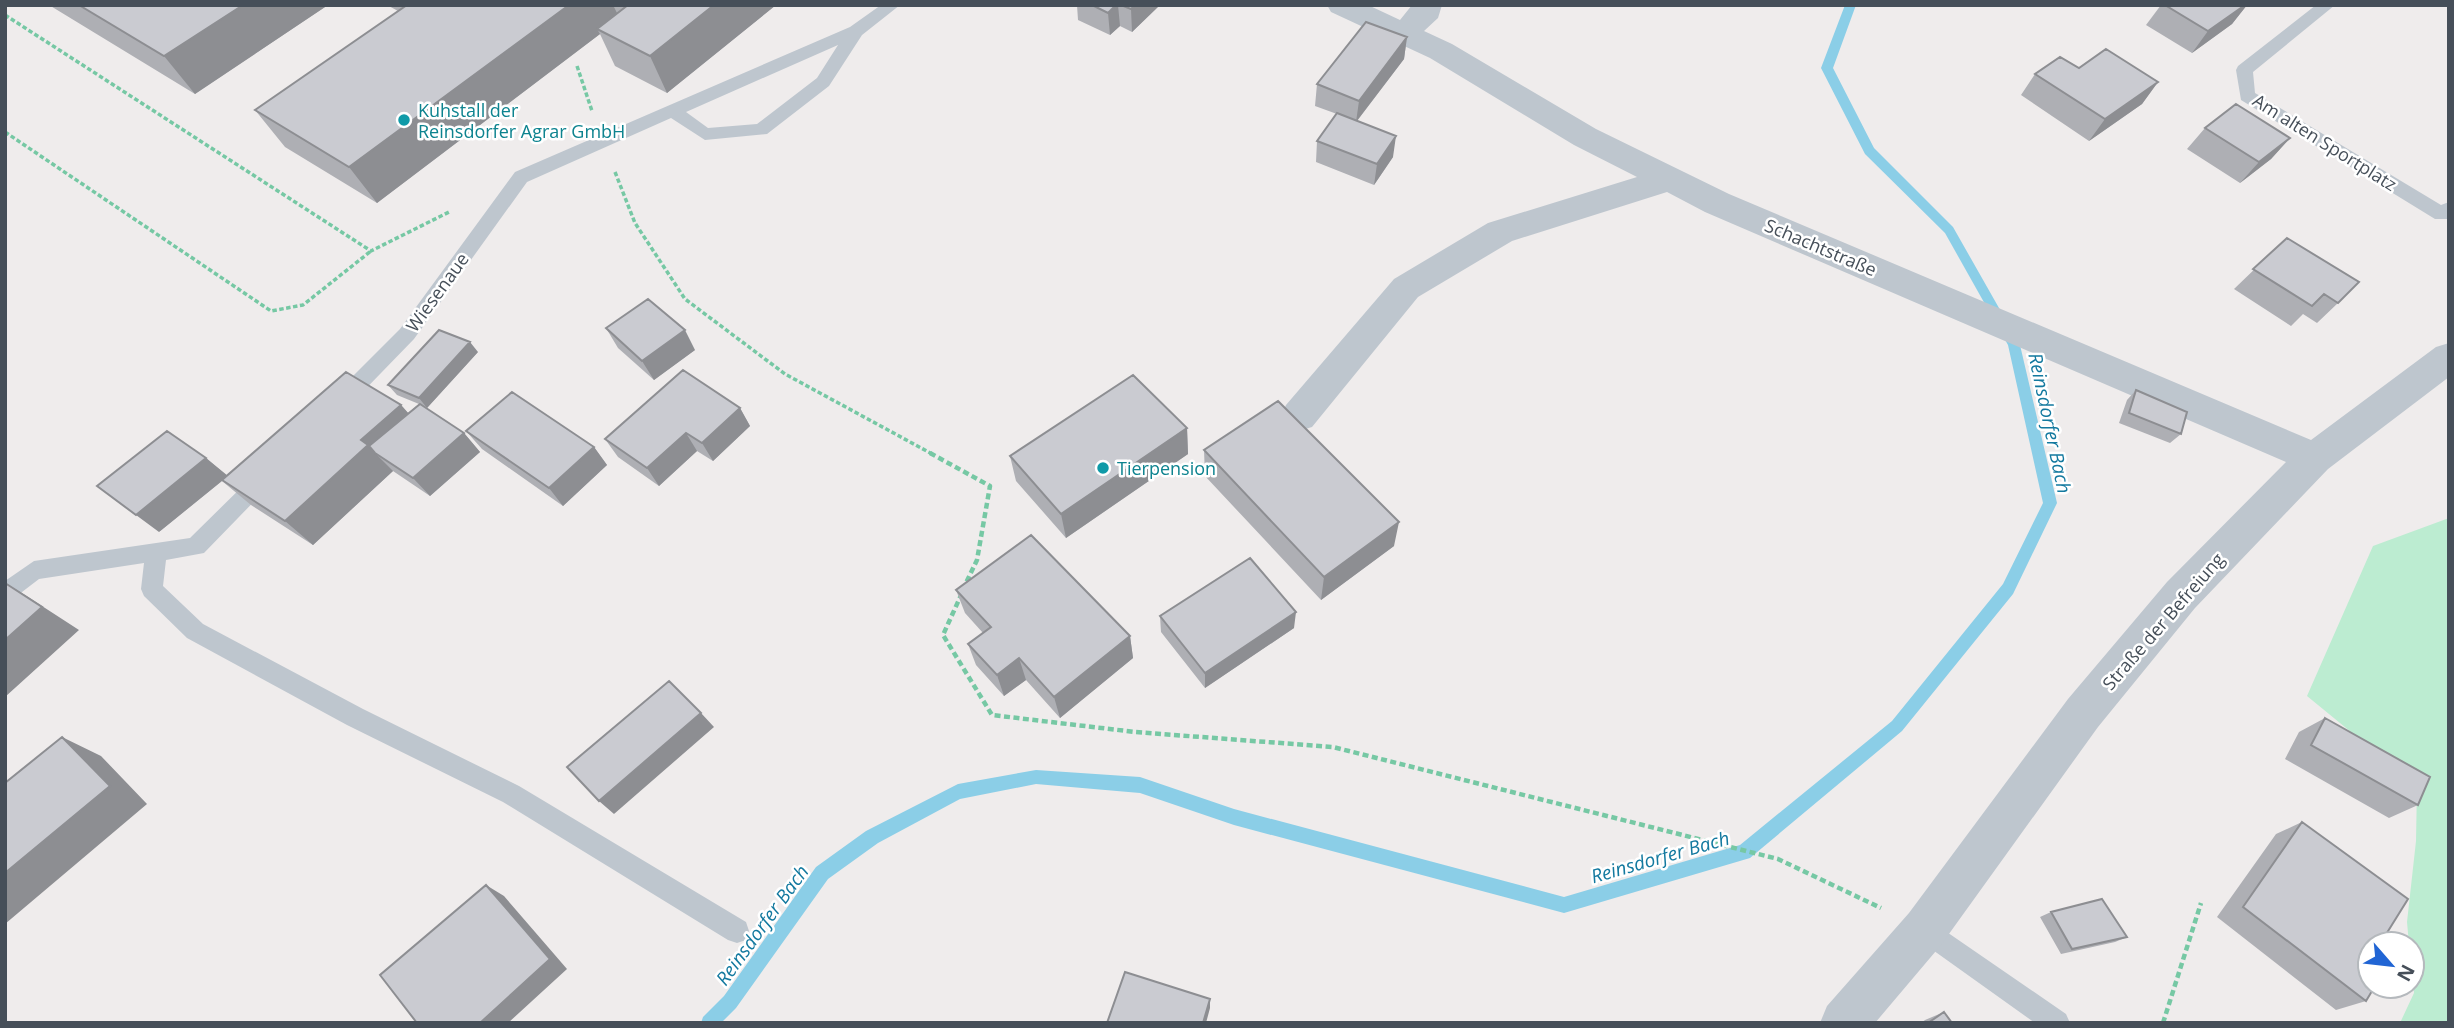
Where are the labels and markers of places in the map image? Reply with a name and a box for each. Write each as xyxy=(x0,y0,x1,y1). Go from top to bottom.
place label: Kuhstall der Reinsdorfer Agrar GmbH xyxy=(418,98,625,143)
marker: Kuhstall der Reinsdorfer Agrar GmbH xyxy=(396,112,412,128)
place label: Tierpension xyxy=(1117,456,1216,480)
marker: Tierpension xyxy=(1095,460,1111,476)

